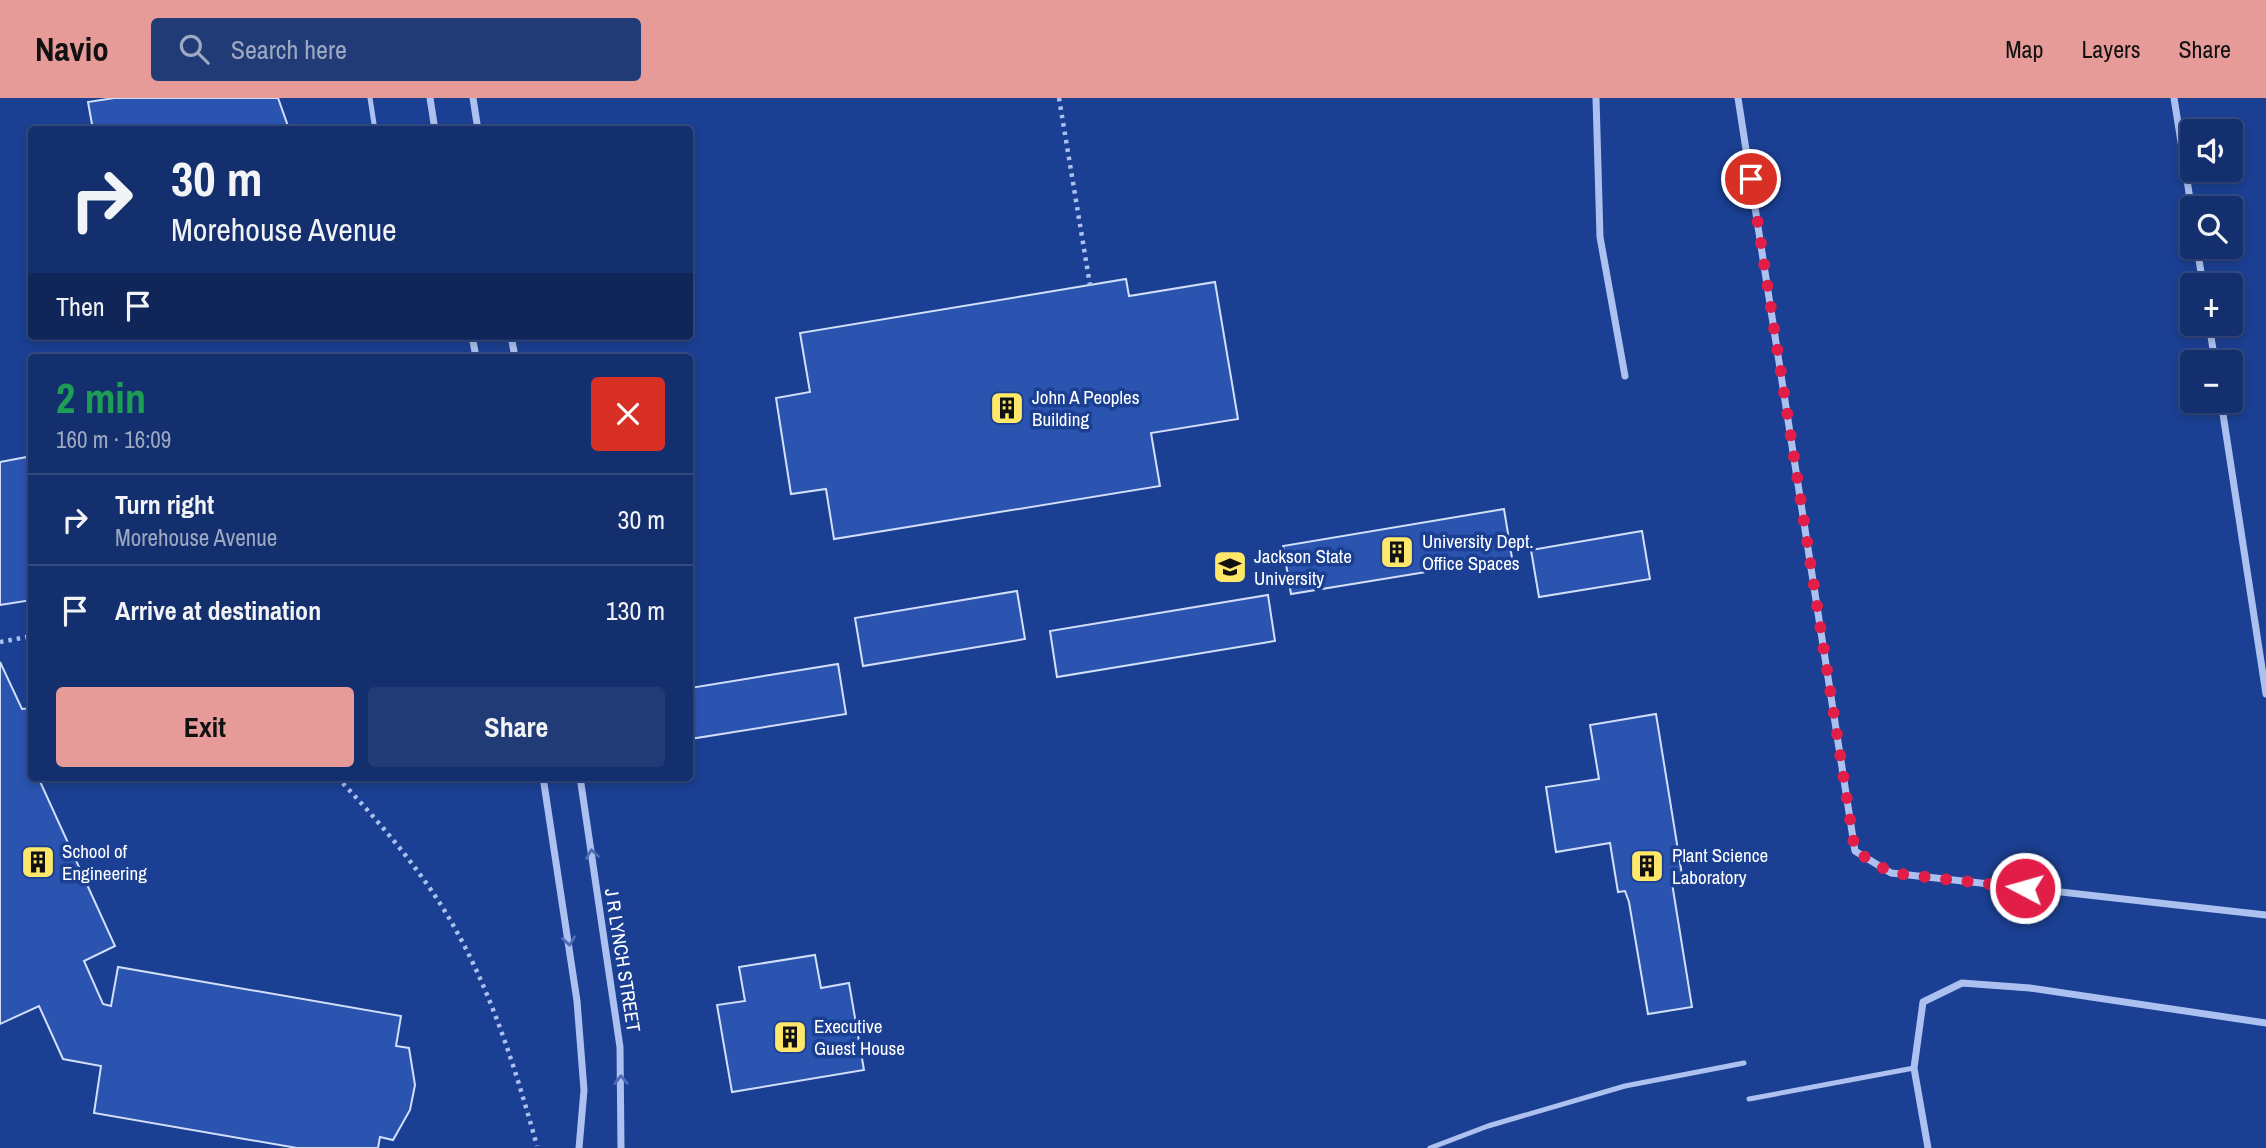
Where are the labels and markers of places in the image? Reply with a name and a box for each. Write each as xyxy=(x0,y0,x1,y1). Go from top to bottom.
pin xyxy=(1721,149,1781,209)
place label: John A Peoples Building xyxy=(1032,384,1140,432)
building icon: John A Peoples Building xyxy=(988,389,1026,427)
place label: University Dept. Office Spaces xyxy=(1422,528,1534,576)
building icon: University Dept. Office Spaces xyxy=(1378,533,1416,571)
place label: Jackson State University xyxy=(1254,543,1352,591)
school or university icon: Jackson State University xyxy=(1211,548,1249,586)
place label: School of Engineering xyxy=(62,838,147,886)
place label: Plant Science Laboratory xyxy=(1672,842,1768,890)
building icon: School of Engineering xyxy=(19,843,57,881)
building icon: Plant Science Laboratory xyxy=(1628,847,1666,885)
place label: Executive Guest House xyxy=(814,1013,905,1061)
building icon: Executive Guest House xyxy=(771,1018,809,1056)

